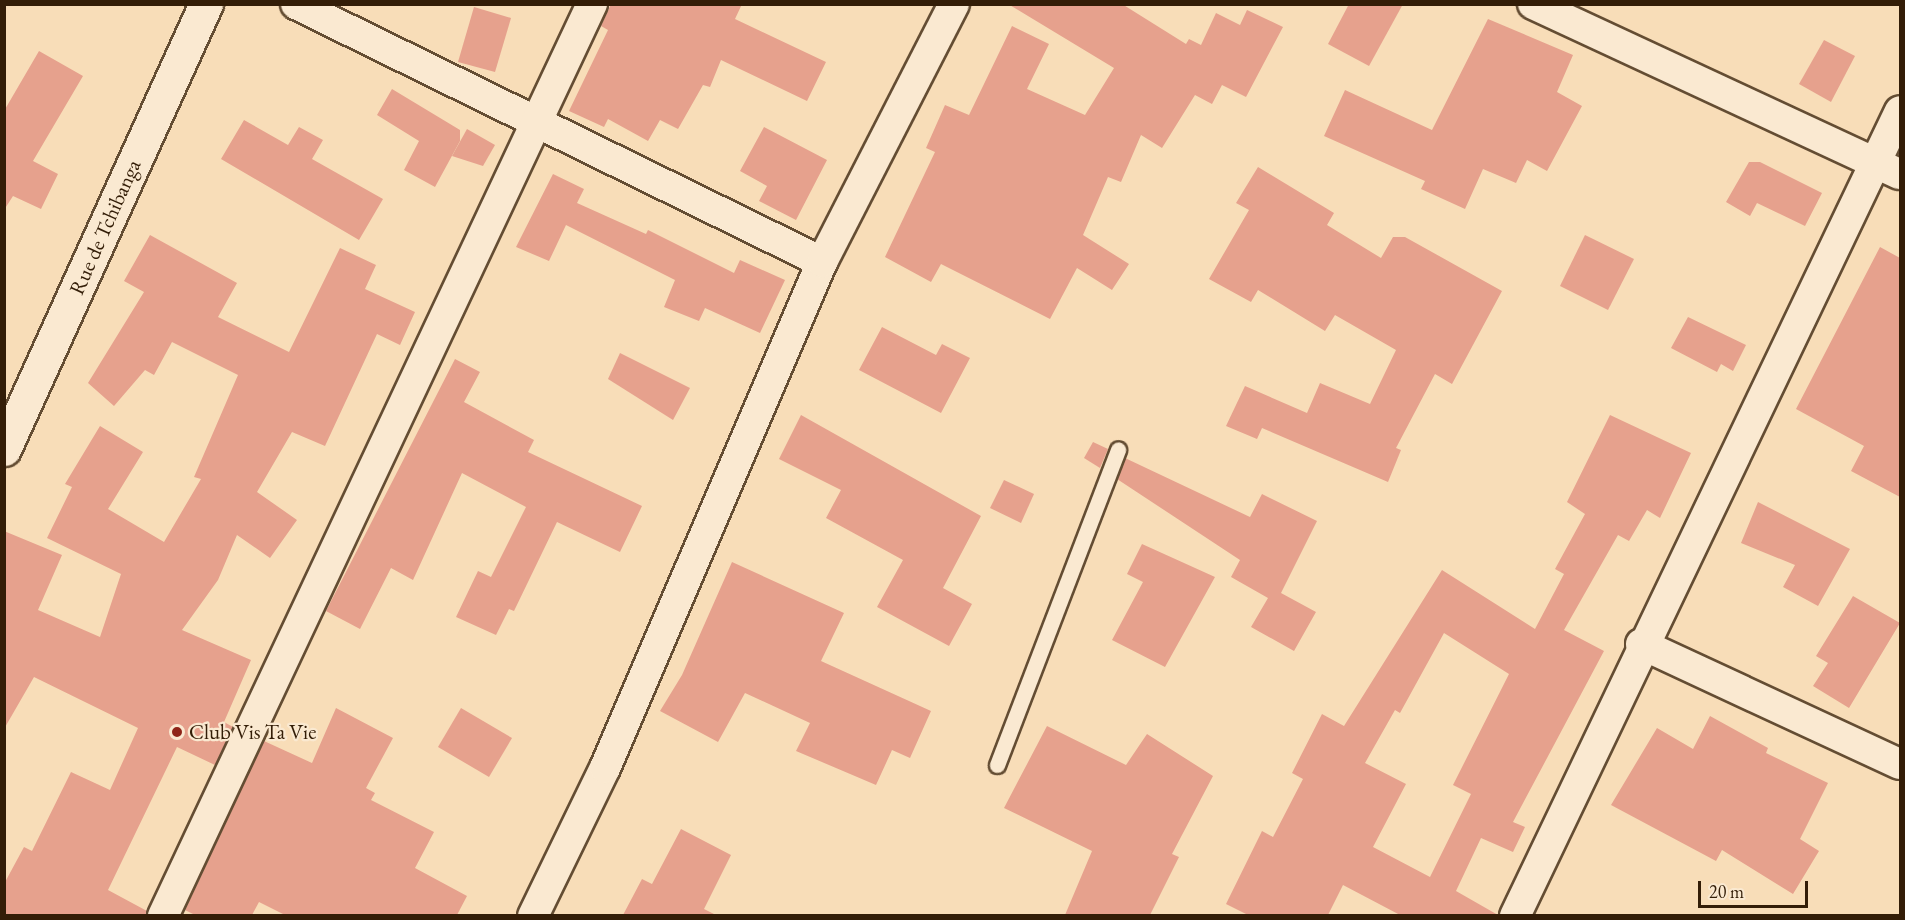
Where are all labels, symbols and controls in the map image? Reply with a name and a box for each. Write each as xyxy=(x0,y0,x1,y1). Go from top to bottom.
street label: Rue de Tchibanga xyxy=(64,156,146,298)
place label: Club Vis Ta Vie xyxy=(189,719,316,745)
marker: Club Vis Ta Vie xyxy=(170,725,184,739)
scale bar xyxy=(1701,869,1810,907)
text: 20 m xyxy=(1709,880,1744,903)

